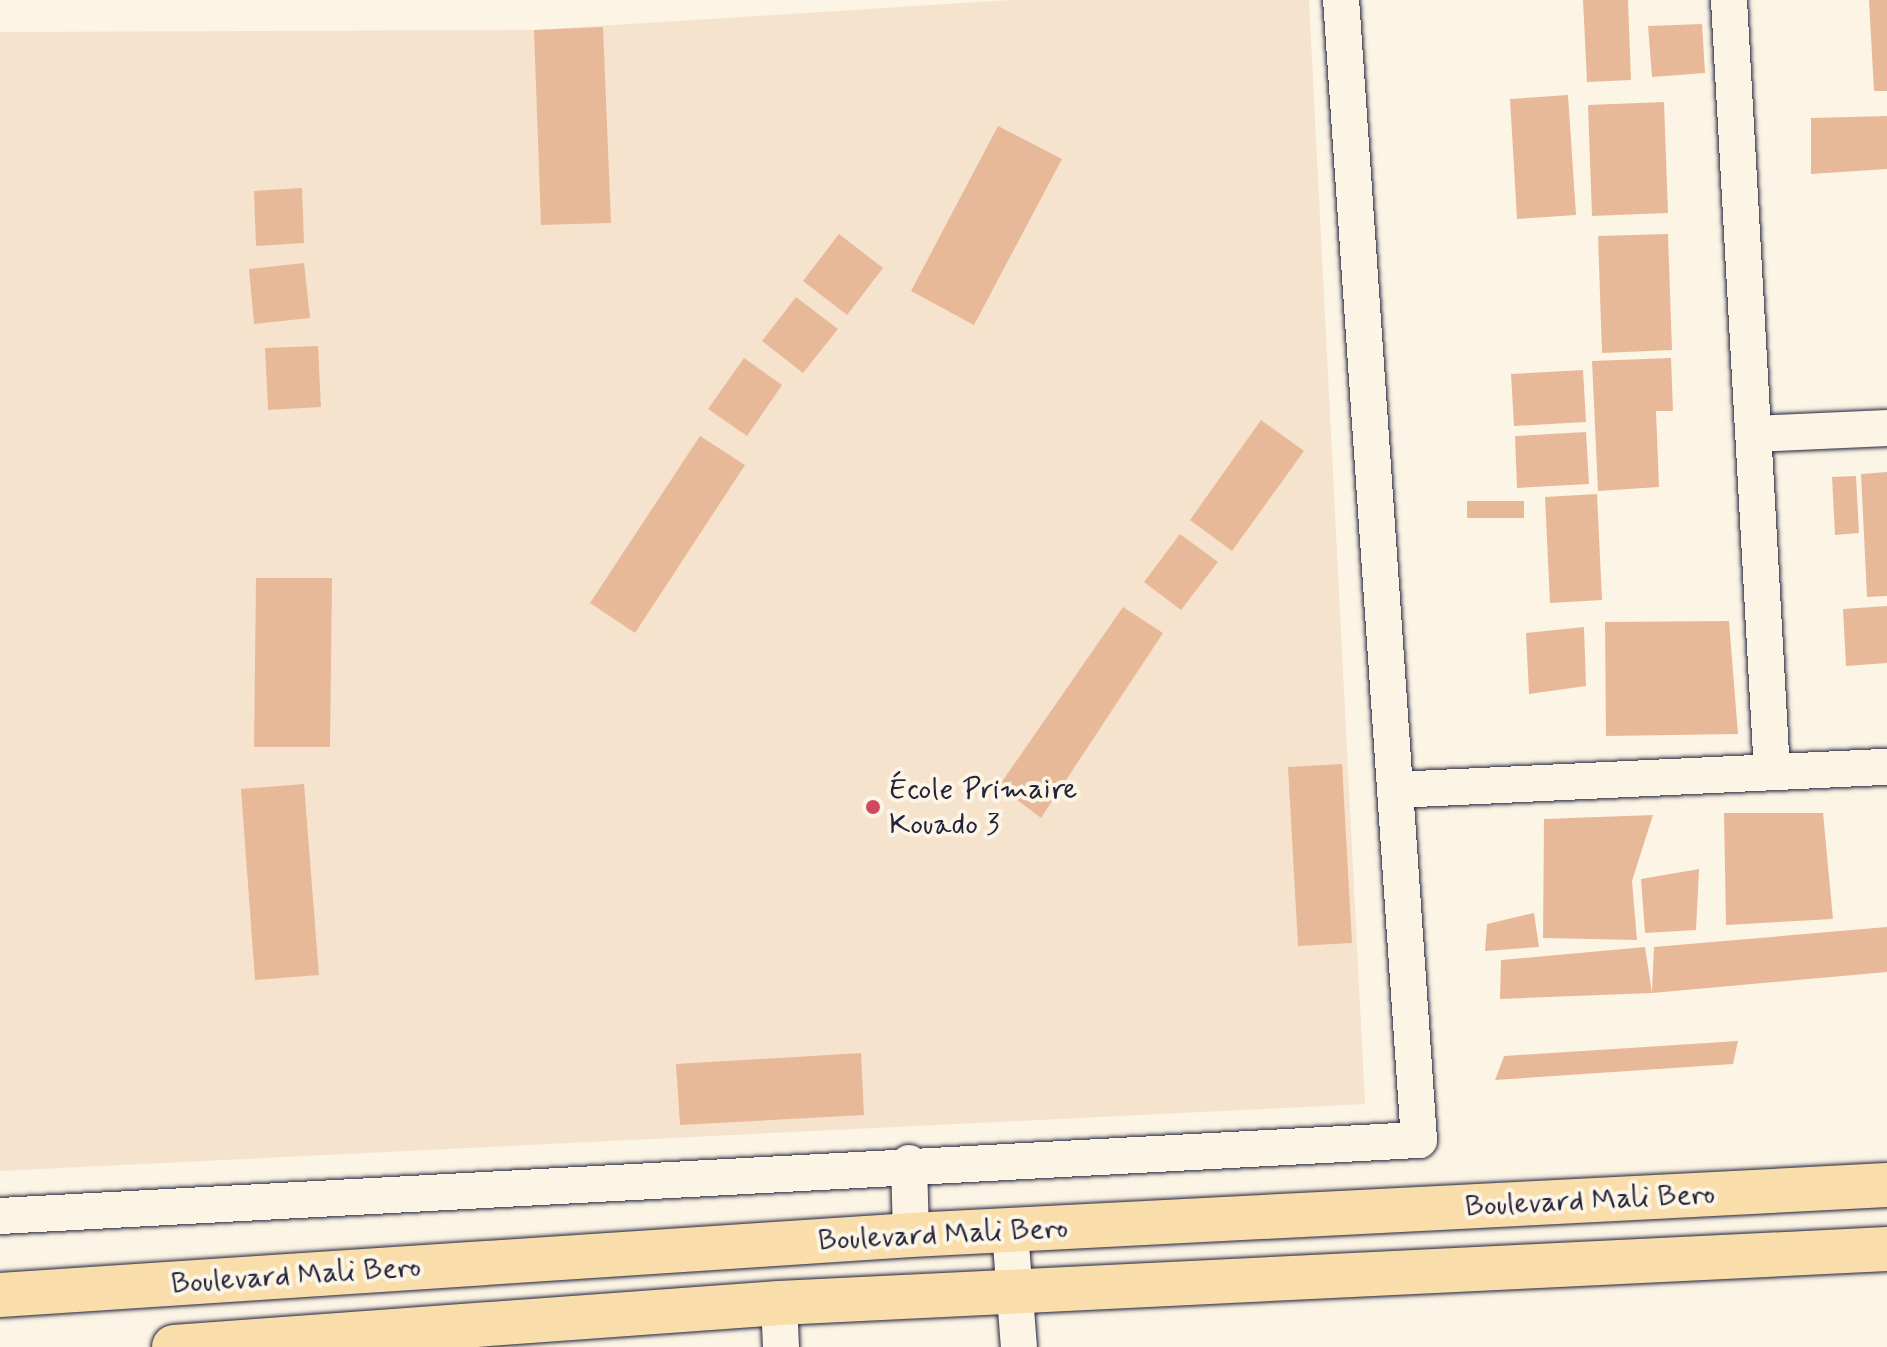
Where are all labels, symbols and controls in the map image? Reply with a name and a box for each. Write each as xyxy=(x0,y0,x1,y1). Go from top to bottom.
place label: École Primaire Kouado 3 xyxy=(889,772,1080,842)
marker: École Primaire Kouado 3 xyxy=(864,798,882,816)
street label: Boulevard Mali Bero xyxy=(1463,1176,1717,1226)
street label: Boulevard Mali Bero xyxy=(816,1210,1070,1260)
street label: Boulevard Mali Bero xyxy=(169,1249,423,1303)

